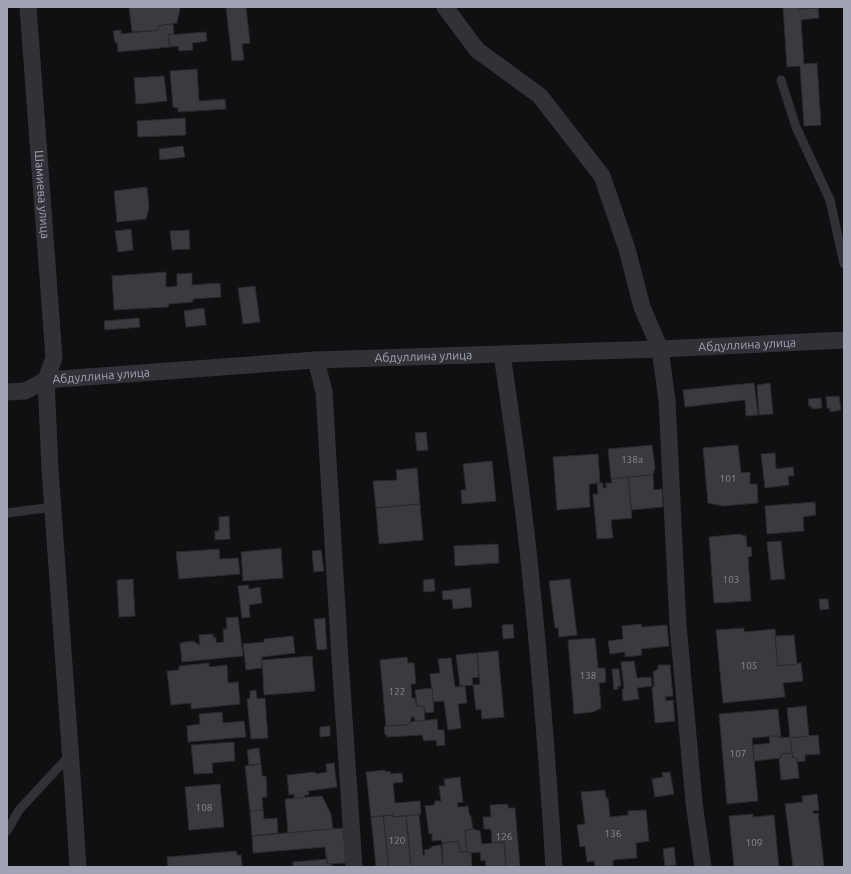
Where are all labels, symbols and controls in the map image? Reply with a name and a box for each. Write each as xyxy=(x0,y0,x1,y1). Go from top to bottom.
street label: Шамиева улица xyxy=(33,150,52,239)
street label: Абдуллина улица xyxy=(698,335,796,353)
street label: Абдуллина улица xyxy=(374,348,473,364)
street label: Абдуллина улица xyxy=(52,365,150,386)
house number: 138а xyxy=(621,454,643,465)
house number: 101 xyxy=(720,473,736,484)
house number: 103 xyxy=(723,574,739,585)
house number: 105 xyxy=(741,660,757,671)
house number: 138 xyxy=(580,670,597,681)
house number: 122 xyxy=(389,686,405,697)
house number: 107 xyxy=(730,748,746,759)
house number: 108 xyxy=(196,802,213,813)
house number: 136 xyxy=(605,828,622,839)
house number: 126 xyxy=(496,831,513,842)
house number: 120 xyxy=(389,835,406,846)
house number: 109 xyxy=(746,837,762,848)

